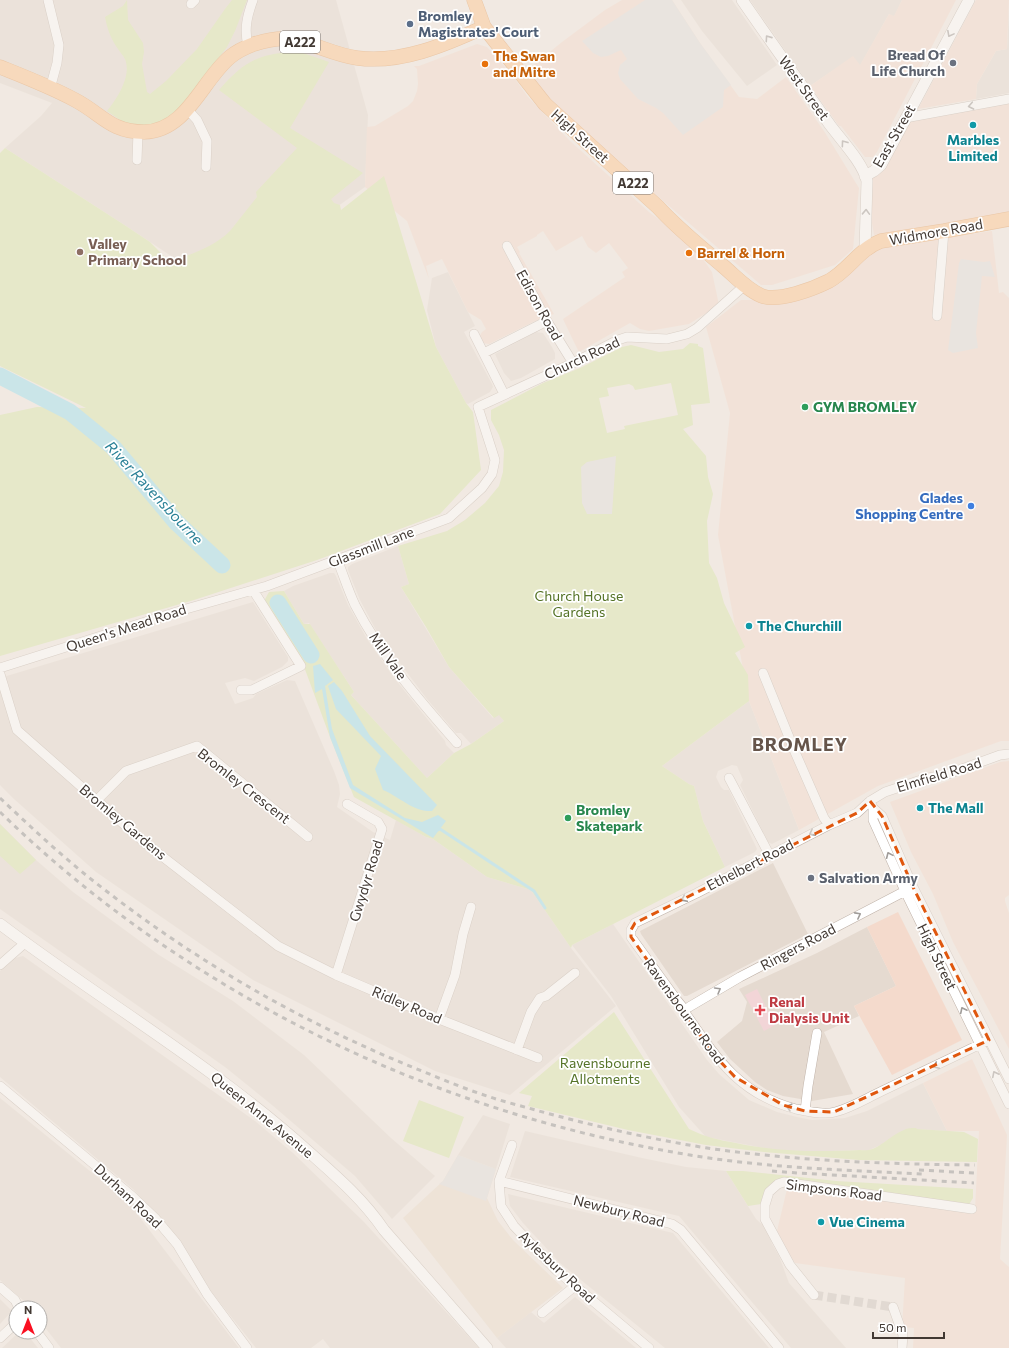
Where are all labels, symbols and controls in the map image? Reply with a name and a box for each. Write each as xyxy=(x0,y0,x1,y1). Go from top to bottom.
place label: Bromley Magistrates' Court xyxy=(418,7,539,40)
marker: Bromley Magistrates' Court xyxy=(405,19,415,29)
one-way arrow xyxy=(947,30,955,38)
road number: A222 xyxy=(280,31,320,53)
one-way arrow xyxy=(766,35,773,42)
place label: Bread Of Life Church xyxy=(871,46,945,79)
place label: The Swan and Mitre xyxy=(493,47,556,80)
street label: West Street xyxy=(775,52,833,123)
marker: Bread Of Life Church xyxy=(948,58,958,68)
marker: The Swan and Mitre xyxy=(480,59,490,69)
street label: East Street xyxy=(869,101,919,170)
one-way arrow xyxy=(968,101,974,110)
street label: High Street xyxy=(548,105,613,166)
marker: Marbles Limited xyxy=(968,120,978,130)
place label: Marbles Limited xyxy=(947,131,1000,164)
one-way arrow xyxy=(841,141,848,148)
road number: A222 xyxy=(613,172,653,194)
one-way arrow xyxy=(862,209,870,215)
street label: Widmore Road xyxy=(888,215,984,248)
place label: Valley Primary School xyxy=(88,235,186,268)
place label: Barrel & Horn xyxy=(697,244,785,261)
marker: Valley Primary School xyxy=(75,247,85,257)
marker: Barrel & Horn xyxy=(684,248,694,258)
street label: Edison Road xyxy=(513,266,566,343)
street label: Church Road xyxy=(541,333,622,382)
place label: GYM BROMLEY xyxy=(813,398,917,415)
marker: GYM BROMLEY xyxy=(800,402,810,412)
water label: River Ravensbourne xyxy=(102,437,208,548)
place label: Glades Shopping Centre xyxy=(855,489,963,522)
marker: Glades Shopping Centre xyxy=(966,501,976,511)
street label: Glassmill Lane xyxy=(326,522,416,571)
park label: Church House Gardens xyxy=(535,587,623,620)
street label: Queen's Mead Road xyxy=(64,600,188,655)
place label: The Churchill xyxy=(757,617,842,634)
marker: The Churchill xyxy=(744,621,754,631)
street label: Mill Vale xyxy=(366,629,411,683)
district label: BROMLEY xyxy=(752,733,848,755)
street label: Bromley Crescent xyxy=(195,744,294,827)
street label: Elmfield Road xyxy=(894,754,983,795)
street label: Bromley Gardens xyxy=(76,780,170,863)
place label: The Mall xyxy=(928,799,984,816)
place label: Bromley Skatepark xyxy=(576,801,643,834)
marker: The Mall xyxy=(915,803,925,813)
marker: Bromley Skatepark xyxy=(563,813,573,823)
one-way arrow xyxy=(809,829,817,836)
street label: Ethelbert Road xyxy=(703,835,796,894)
street label: Gwydyr Road xyxy=(345,838,386,924)
one-way arrow xyxy=(886,852,894,859)
place label: Salvation Army xyxy=(819,869,918,886)
marker: Salvation Army xyxy=(806,873,816,883)
one-way arrow xyxy=(681,894,688,902)
one-way arrow xyxy=(853,913,861,920)
street label: Ringers Road xyxy=(757,920,838,974)
street label: High Street xyxy=(914,921,961,993)
street label: Ravensbourne Road xyxy=(640,955,728,1067)
street label: Ridley Road xyxy=(370,982,445,1027)
one-way arrow xyxy=(714,987,721,994)
place label: Renal Dialysis Unit xyxy=(769,993,850,1026)
marker: Renal Dialysis Unit xyxy=(754,1004,766,1016)
one-way arrow xyxy=(960,1006,968,1014)
park label: Ravensbourne Allotments xyxy=(560,1054,650,1087)
one-way arrow xyxy=(933,1061,941,1069)
street label: Queen Anne Avenue xyxy=(208,1068,317,1161)
one-way arrow xyxy=(992,1071,1000,1078)
one-way arrow xyxy=(786,1103,793,1112)
street label: Durham Road xyxy=(91,1160,166,1231)
street label: Simpsons Road xyxy=(785,1175,883,1204)
street label: Newbury Road xyxy=(572,1191,666,1230)
place label: Vue Cinema xyxy=(829,1213,905,1230)
marker: Vue Cinema xyxy=(816,1217,826,1227)
street label: Aylesbury Road xyxy=(516,1227,599,1306)
north arrow xyxy=(8,1300,48,1340)
text: N xyxy=(24,1303,32,1316)
scale bar xyxy=(873,1314,944,1340)
text: 50 m xyxy=(879,1320,907,1334)

